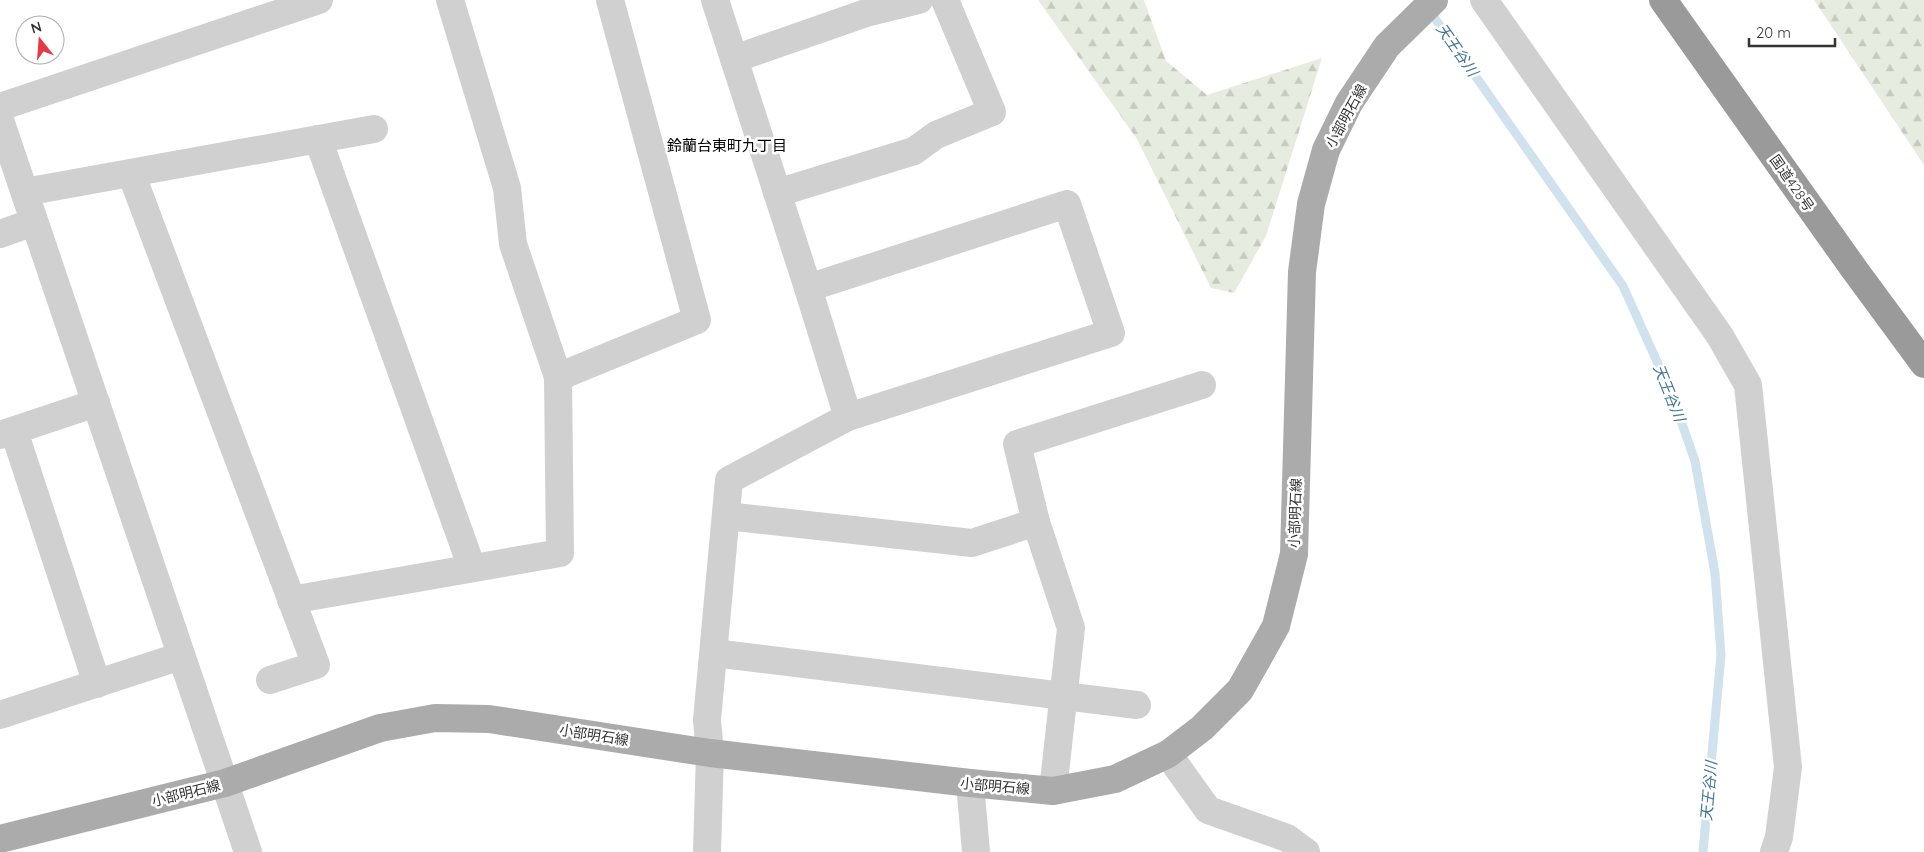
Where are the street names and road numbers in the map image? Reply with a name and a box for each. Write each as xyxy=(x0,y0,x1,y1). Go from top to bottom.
street label: 小部明石線 xyxy=(1321,81,1371,151)
street label: 国道428号 xyxy=(1766,151,1818,215)
street label: 小部明石線 xyxy=(1285,478,1305,548)
street label: 小部明石線 xyxy=(558,721,630,749)
street label: 小部明石線 xyxy=(959,774,1031,798)
street label: 小部明石線 xyxy=(150,776,222,810)

